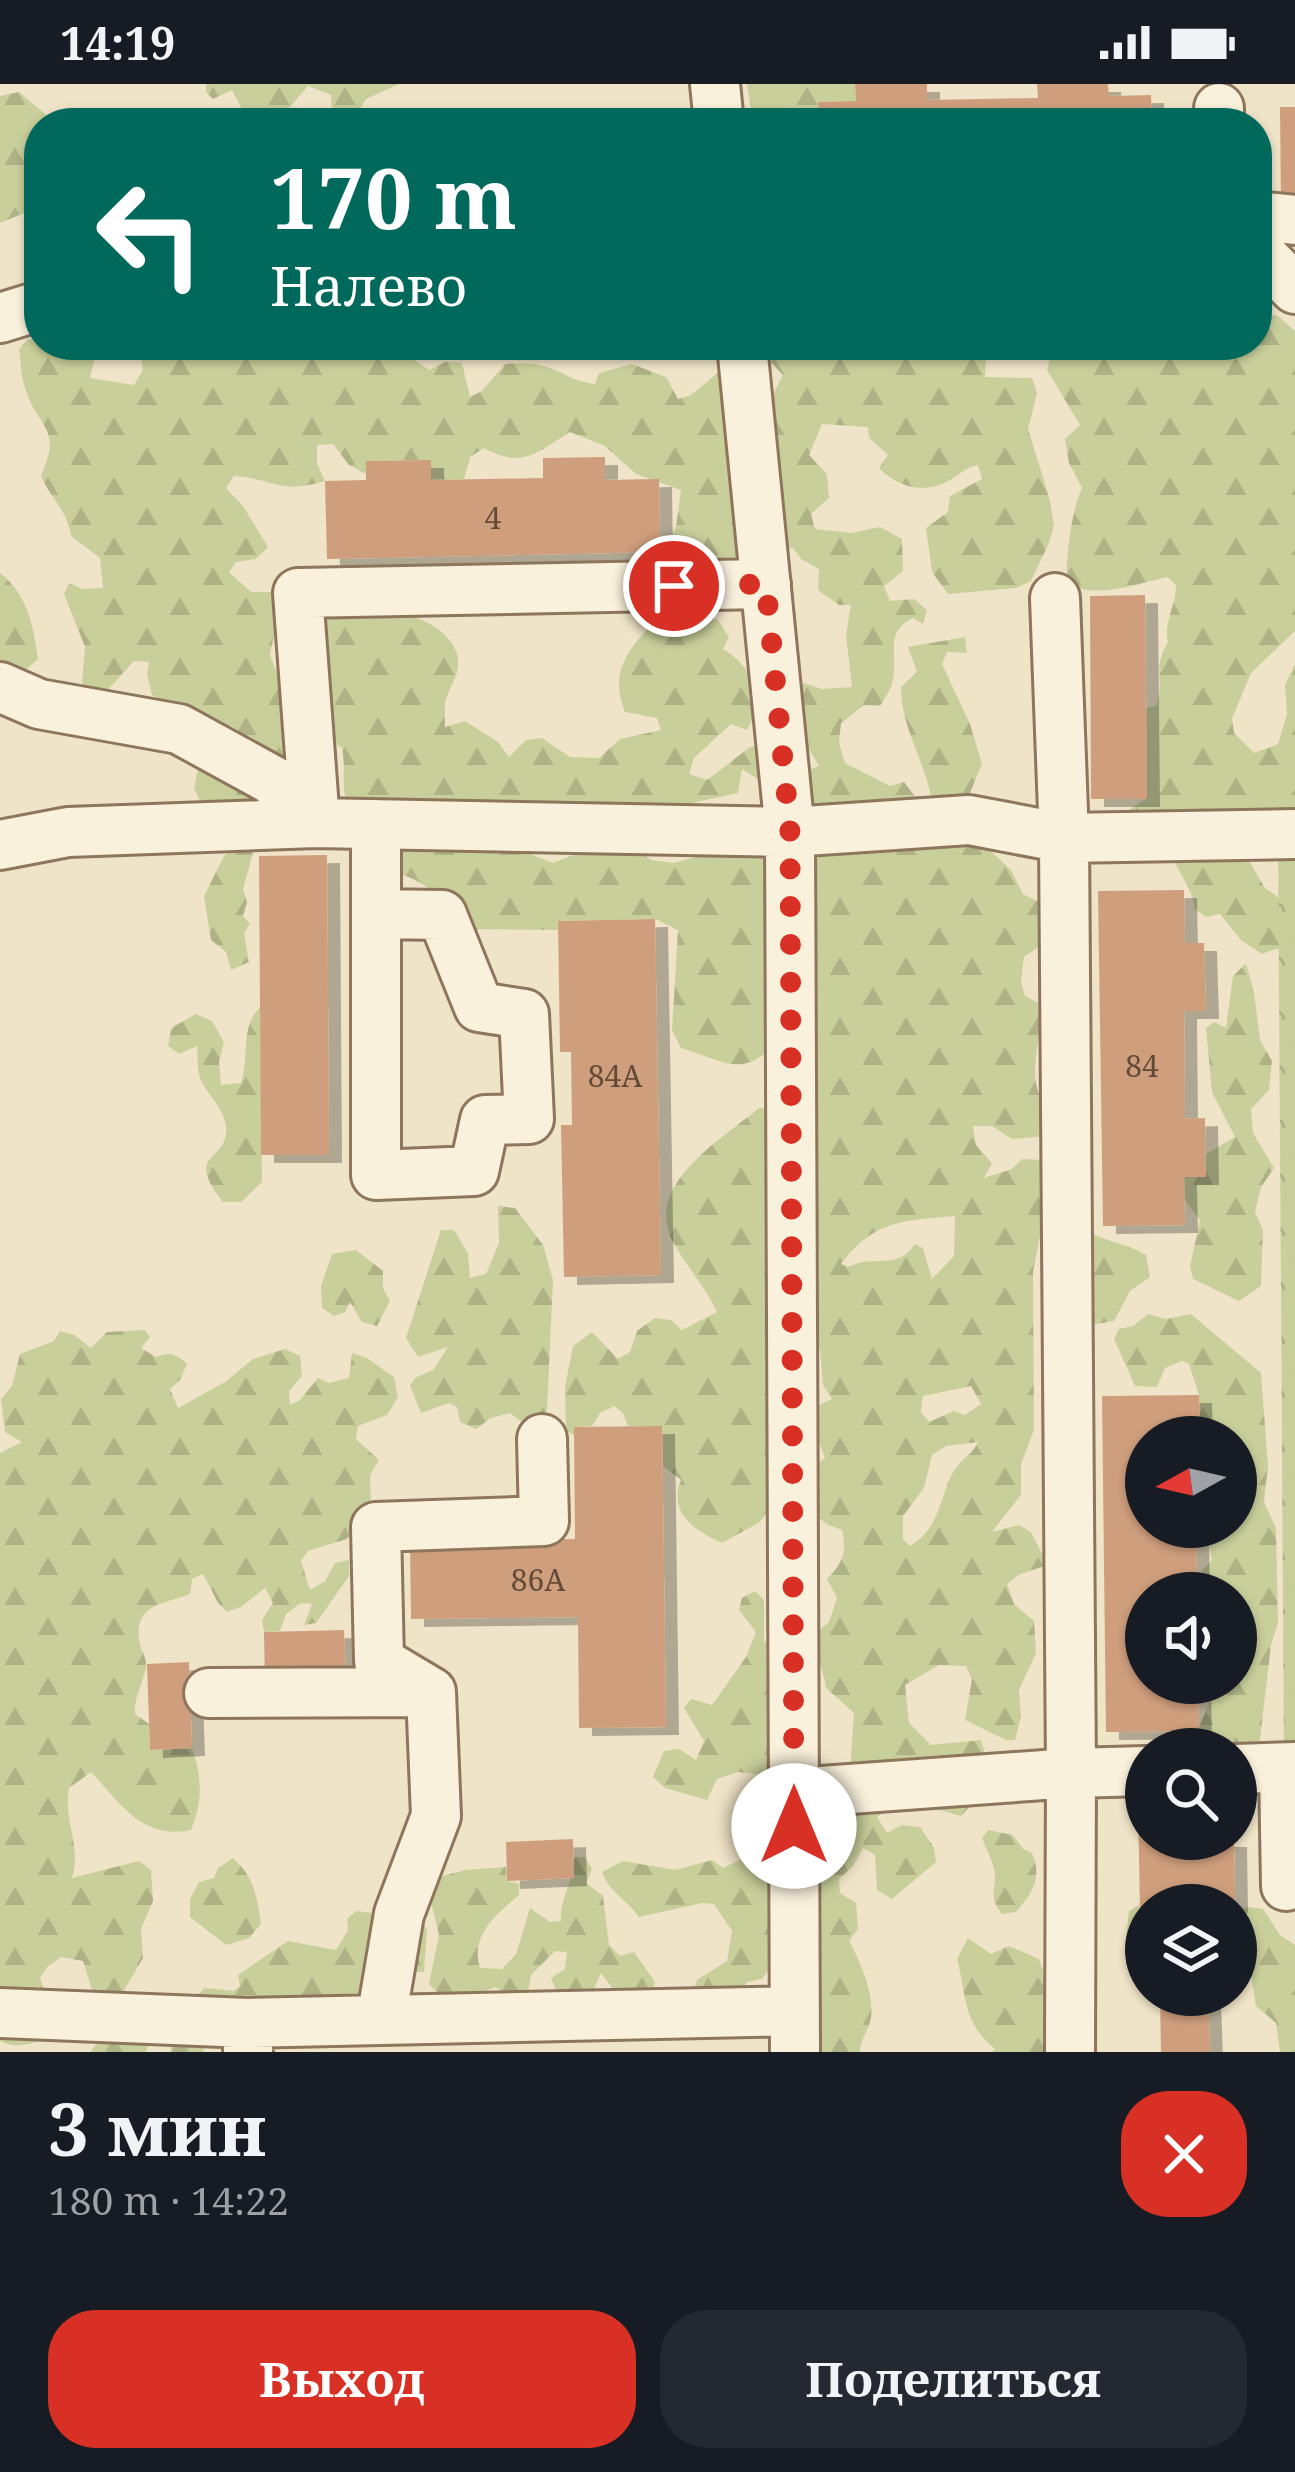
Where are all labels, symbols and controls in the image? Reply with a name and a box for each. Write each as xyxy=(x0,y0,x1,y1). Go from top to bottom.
text: 14:19 xyxy=(60,12,175,73)
text: 170 m xyxy=(270,139,517,254)
icon: left xyxy=(72,156,228,312)
text: Налево xyxy=(270,248,467,322)
house number: 4 xyxy=(485,497,502,538)
pin xyxy=(623,535,725,637)
icon: arrive xyxy=(641,553,707,619)
house number: 84 xyxy=(1125,1045,1159,1086)
house number: 84А xyxy=(588,1055,643,1096)
north arrow xyxy=(1125,1416,1257,1548)
map controls xyxy=(1125,1416,1257,2016)
house number: 86А xyxy=(511,1559,566,1600)
button: sound xyxy=(1125,1572,1257,1704)
button: search xyxy=(1125,1728,1257,1860)
position arrow xyxy=(731,1763,857,1889)
button: layers xyxy=(1125,1884,1257,2016)
text: 3 мин xyxy=(48,2079,266,2177)
button: close xyxy=(1121,2091,1247,2217)
text: 180 m · 14:22 xyxy=(48,2173,289,2226)
button: Выход xyxy=(48,2310,636,2448)
button: Поделиться xyxy=(660,2310,1247,2448)

